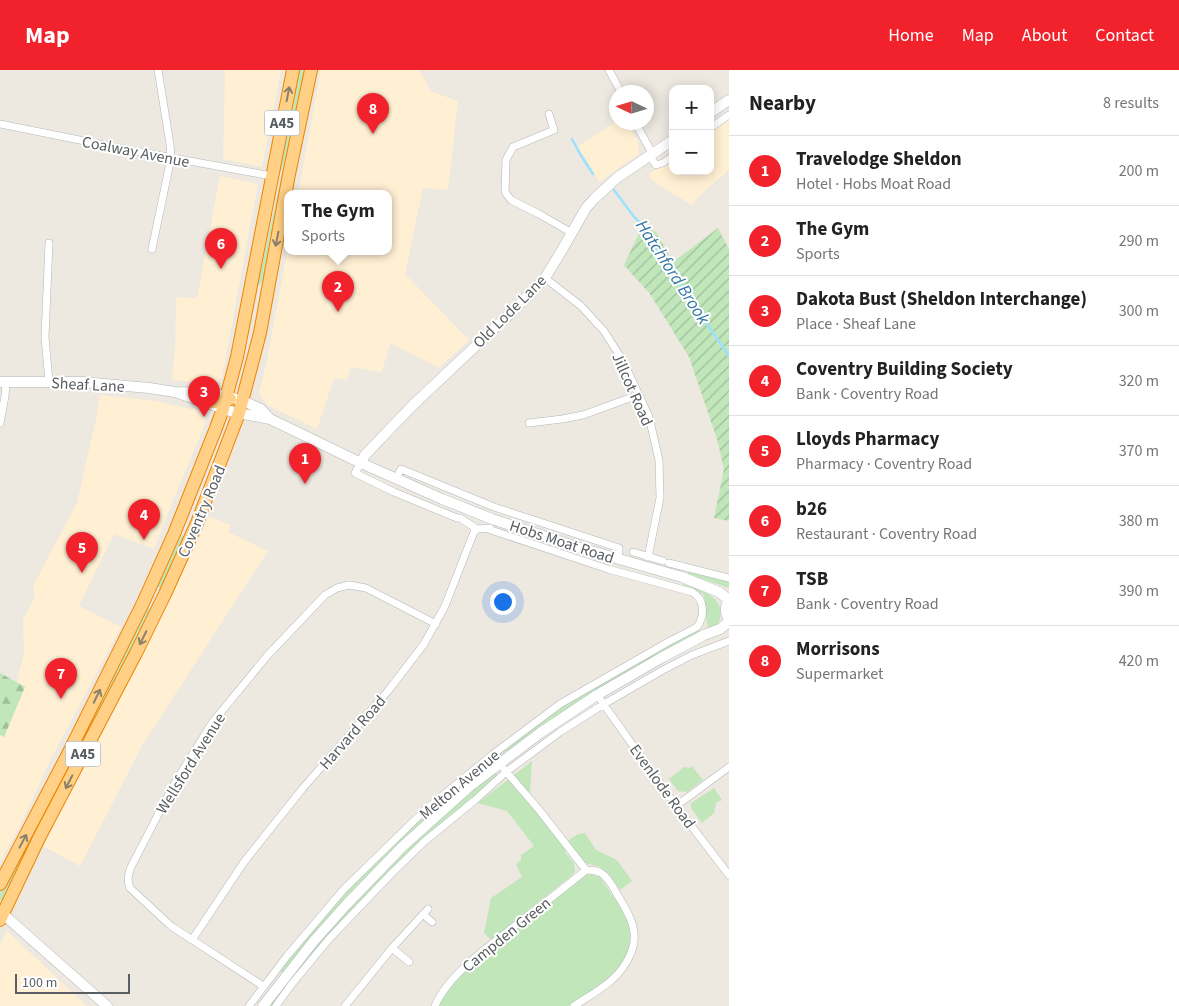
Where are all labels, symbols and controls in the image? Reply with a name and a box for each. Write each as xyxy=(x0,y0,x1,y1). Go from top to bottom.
text: Map xyxy=(25,18,70,53)
text: Home xyxy=(888,23,934,48)
text: Map xyxy=(962,23,994,48)
text: About xyxy=(1022,23,1067,48)
text: Contact xyxy=(1095,23,1154,48)
north arrow xyxy=(609,85,654,130)
map controls xyxy=(669,85,714,175)
button: + xyxy=(669,85,714,130)
one-way arrow xyxy=(284,86,293,102)
text: Nearby xyxy=(749,88,816,118)
text: 8 results xyxy=(1103,92,1159,114)
pin: 8 xyxy=(357,93,389,134)
road number: A45 xyxy=(264,110,300,136)
button: − xyxy=(669,130,714,175)
street label: Coalway Avenue xyxy=(80,131,192,173)
text: Travelodge Sheldon xyxy=(796,146,962,173)
text: 1 xyxy=(761,160,769,182)
text: 200 m xyxy=(1119,160,1159,182)
text: Hotel · Hobs Moat Road xyxy=(796,173,951,195)
popup xyxy=(284,190,392,255)
text: The Gym xyxy=(301,198,375,225)
water label: Hatchford Brook xyxy=(629,215,716,330)
text: The Gym xyxy=(796,216,869,243)
text: Sports xyxy=(301,225,345,247)
pin: 6 xyxy=(205,228,237,269)
text: 2 xyxy=(761,230,769,252)
text: 290 m xyxy=(1119,230,1159,252)
one-way arrow xyxy=(272,231,282,247)
text: Sports xyxy=(796,243,840,265)
street label: Old Lode Lane xyxy=(468,270,551,353)
pin: 2 xyxy=(322,271,354,312)
text: Dakota Bust (Sheldon Interchange) xyxy=(796,286,1087,313)
text: 3 xyxy=(761,300,769,322)
text: 300 m xyxy=(1119,300,1159,322)
text: Place · Sheaf Lane xyxy=(796,313,916,335)
street label: Jillcot Road xyxy=(606,349,658,430)
text: Coventry Building Society xyxy=(796,356,1013,383)
text: 4 xyxy=(761,370,769,392)
text: 320 m xyxy=(1119,370,1159,392)
street label: Sheaf Lane xyxy=(51,372,125,398)
pin: 3 xyxy=(188,376,220,417)
text: Bank · Coventry Road xyxy=(796,383,939,405)
text: Lloyds Pharmacy xyxy=(796,426,939,453)
text: 5 xyxy=(761,440,769,462)
text: 370 m xyxy=(1119,440,1159,462)
pin: 1 xyxy=(289,443,321,484)
text: Pharmacy · Coventry Road xyxy=(796,453,972,475)
street label: Coventry Road xyxy=(173,462,231,561)
text: b26 xyxy=(796,496,827,523)
pin: 4 xyxy=(128,499,160,540)
text: 6 xyxy=(761,510,769,532)
text: 380 m xyxy=(1119,510,1159,532)
street label: Hobs Moat Road xyxy=(507,515,617,569)
text: Restaurant · Coventry Road xyxy=(796,523,977,545)
pin: 5 xyxy=(66,532,98,573)
text: TSB xyxy=(796,566,828,593)
text: 7 xyxy=(761,580,769,602)
text: 390 m xyxy=(1119,580,1159,602)
your location xyxy=(490,589,516,615)
text: Bank · Coventry Road xyxy=(796,593,939,615)
one-way arrow xyxy=(138,630,147,645)
text: Morrisons xyxy=(796,636,880,663)
text: 8 xyxy=(761,650,769,672)
text: 420 m xyxy=(1119,650,1159,672)
pin: 7 xyxy=(45,658,77,699)
text: Supermarket xyxy=(796,663,883,685)
one-way arrow xyxy=(93,689,102,704)
street label: Harvard Road xyxy=(314,691,391,774)
street label: Wellsford Avenue xyxy=(151,709,231,818)
street label: Evenlode Road xyxy=(624,740,700,833)
road number: A45 xyxy=(66,742,100,766)
street label: Melton Avenue xyxy=(415,745,505,825)
one-way arrow xyxy=(64,774,73,789)
one-way arrow xyxy=(19,834,28,849)
street label: Campden Green xyxy=(458,892,556,977)
scale bar xyxy=(15,971,130,994)
text: 100 m xyxy=(22,973,57,993)

